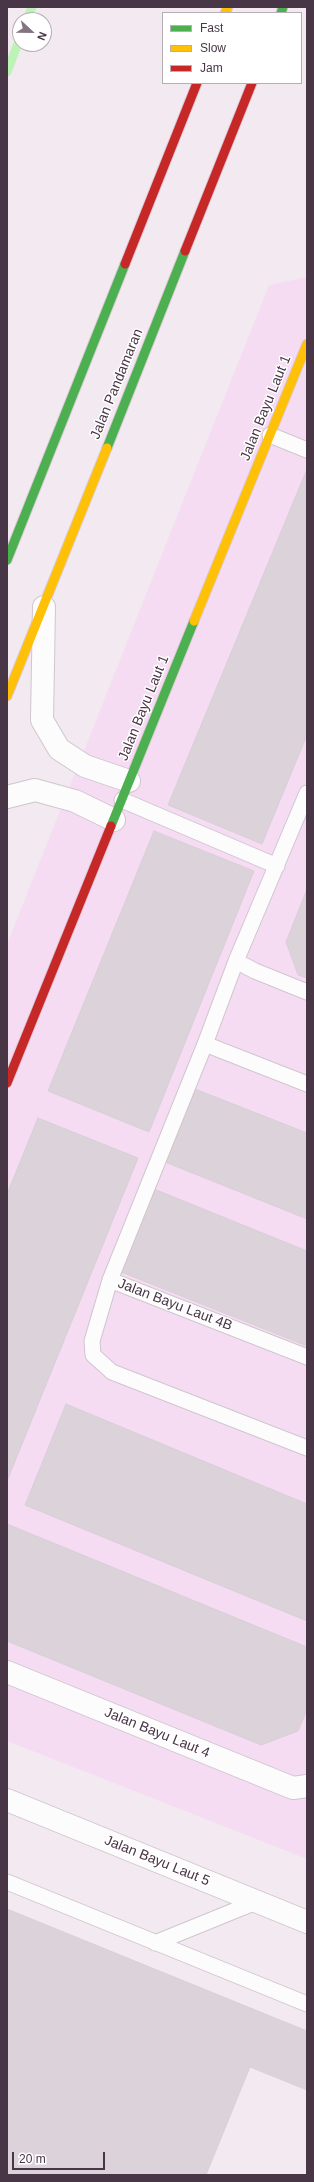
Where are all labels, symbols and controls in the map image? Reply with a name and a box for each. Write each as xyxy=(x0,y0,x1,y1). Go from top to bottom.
north arrow xyxy=(12,12,52,52)
legend xyxy=(162,12,302,84)
text: Fast xyxy=(200,21,223,35)
text: N xyxy=(35,30,49,42)
text: Slow xyxy=(200,41,226,55)
text: Jam xyxy=(200,61,223,75)
street label: Jalan Pandamaran xyxy=(87,326,147,442)
street label: Jalan Bayu Laut 1 xyxy=(237,353,295,463)
street label: Jalan Bayu Laut 1 xyxy=(115,653,173,763)
street label: Jalan Bayu Laut 4B xyxy=(115,1275,235,1335)
street label: Jalan Bayu Laut 4 xyxy=(102,1704,212,1762)
street label: Jalan Bayu Laut 5 xyxy=(102,1832,212,1890)
scale bar xyxy=(14,2144,107,2170)
text: 20 m xyxy=(19,2152,46,2166)

